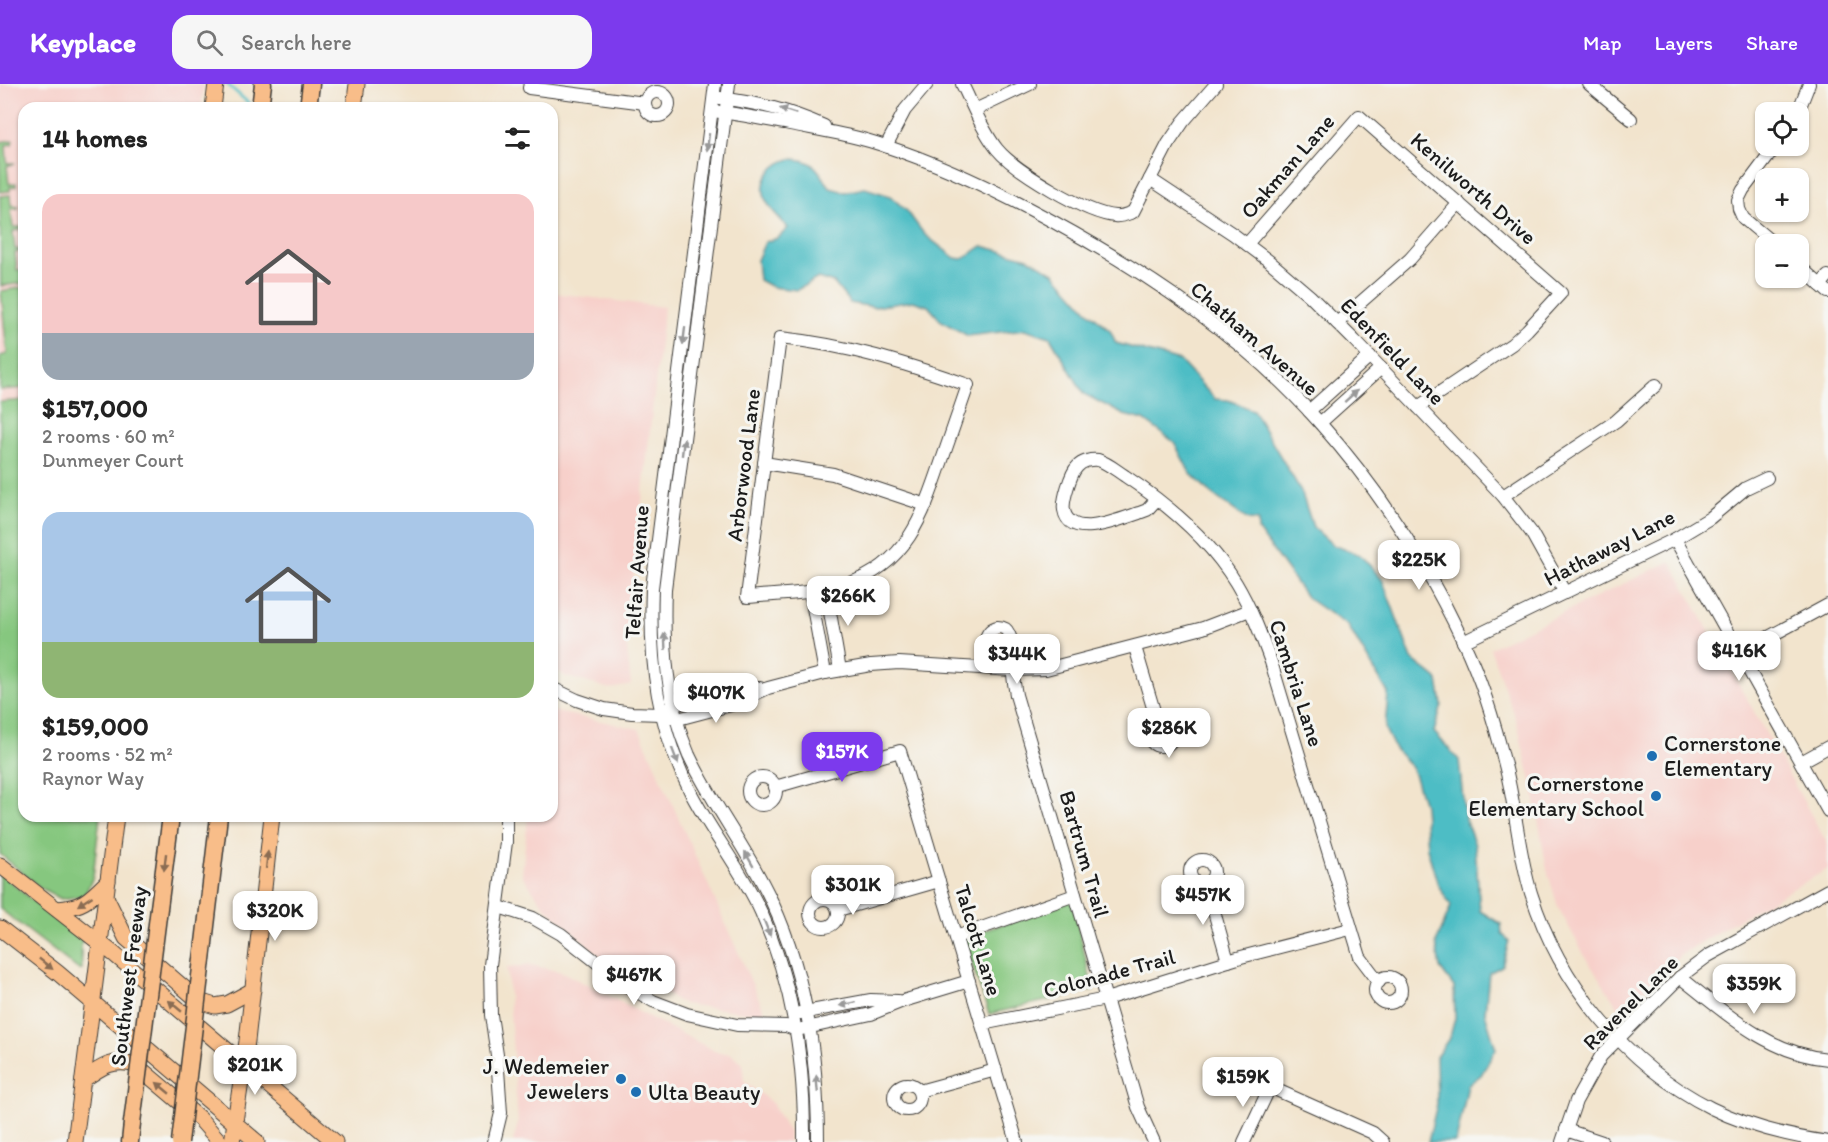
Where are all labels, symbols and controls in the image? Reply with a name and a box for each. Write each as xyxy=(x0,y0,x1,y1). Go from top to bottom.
search box xyxy=(172,15,592,69)
text: Keyplace xyxy=(30,25,136,59)
icon: search xyxy=(193,26,226,59)
text: Search here xyxy=(241,29,352,56)
text: Map xyxy=(1583,30,1622,55)
text: Layers xyxy=(1655,30,1713,55)
text: Share xyxy=(1746,30,1798,55)
map controls xyxy=(1755,102,1809,288)
button: locate xyxy=(1755,102,1809,156)
one-way arrow xyxy=(779,106,797,115)
street label: Oakman Lane xyxy=(1235,108,1340,224)
text: 14 homes xyxy=(42,122,148,154)
icon: filters xyxy=(501,122,534,155)
street label: Kenilworth Drive xyxy=(1405,126,1542,250)
one-way arrow xyxy=(703,133,713,152)
button: + xyxy=(1755,168,1809,222)
icon: home xyxy=(234,233,342,341)
button: − xyxy=(1755,234,1809,288)
street label: Chatham Avenue xyxy=(1185,275,1325,402)
street label: Edenfield Lane xyxy=(1335,292,1451,411)
one-way arrow xyxy=(679,326,688,345)
street label: Arborwood Lane xyxy=(721,387,766,543)
one-way arrow xyxy=(1343,389,1358,403)
text: $157,000 xyxy=(42,392,148,424)
text: 2 rooms · 60 m² xyxy=(42,424,175,448)
one-way arrow xyxy=(679,438,688,457)
text: Dunmeyer Court xyxy=(42,448,184,472)
street label: Hathaway Lane xyxy=(1539,503,1679,592)
street label: Telfair Avenue xyxy=(618,504,655,640)
pin: $225K xyxy=(1377,540,1461,591)
text: $225K xyxy=(1392,547,1446,571)
icon: home xyxy=(234,551,342,659)
pin: $266K xyxy=(806,576,890,627)
text: $266K xyxy=(821,583,875,607)
street label: Cambria Lane xyxy=(1263,616,1330,750)
pin: $416K xyxy=(1697,631,1781,682)
one-way arrow xyxy=(660,632,669,651)
pin: $344K xyxy=(975,634,1059,685)
text: $416K xyxy=(1712,638,1766,662)
text: $344K xyxy=(988,641,1046,665)
pin: $407K xyxy=(674,673,758,724)
text: $407K xyxy=(687,680,745,704)
pin: $286K xyxy=(1127,708,1211,759)
text: $159,000 xyxy=(42,710,149,742)
text: $286K xyxy=(1142,715,1196,739)
place label: Cornerstone Elementary xyxy=(1664,730,1781,782)
pin: $157K xyxy=(800,732,884,783)
text: $157K xyxy=(816,739,868,763)
text: 2 rooms · 52 m² xyxy=(42,742,173,766)
one-way arrow xyxy=(671,747,680,765)
marker: Cornerstone Elementary xyxy=(1645,749,1659,763)
text: Raynor Way xyxy=(42,766,144,790)
place label: Cornerstone Elementary School xyxy=(1469,770,1644,822)
street label: Bartrum Trail xyxy=(1054,788,1116,921)
marker: Cornerstone Elementary School xyxy=(1649,789,1663,803)
one-way arrow xyxy=(262,850,272,869)
one-way arrow xyxy=(745,850,755,867)
one-way arrow xyxy=(160,852,170,871)
pin: $301K xyxy=(811,865,895,916)
text: $301K xyxy=(825,872,881,896)
pin: $457K xyxy=(1161,875,1245,926)
street label: Talcott Lane xyxy=(949,881,1008,999)
text: $457K xyxy=(1175,882,1231,906)
street label: Southwest Freeway xyxy=(104,884,153,1068)
pin: $320K xyxy=(233,891,317,942)
one-way arrow xyxy=(77,895,93,906)
text: $320K xyxy=(247,898,303,922)
one-way arrow xyxy=(763,919,772,937)
street label: Colonade Trail xyxy=(1040,943,1178,1004)
street label: Ravenel Lane xyxy=(1577,949,1684,1056)
pin: $467K xyxy=(592,955,676,1006)
one-way arrow xyxy=(38,958,54,970)
text: $467K xyxy=(606,962,662,986)
pin: $359K xyxy=(1712,964,1796,1015)
text: $359K xyxy=(1727,971,1781,995)
one-way arrow xyxy=(168,1000,183,1013)
one-way arrow xyxy=(838,1000,857,1009)
pin: $201K xyxy=(213,1045,297,1096)
text: $201K xyxy=(227,1052,283,1076)
place label: J. Wedemeier Jewelers xyxy=(483,1053,609,1105)
pin: $159K xyxy=(1201,1057,1285,1108)
text: $159K xyxy=(1216,1064,1270,1088)
marker: J. Wedemeier Jewelers xyxy=(614,1072,628,1086)
one-way arrow xyxy=(812,1074,821,1093)
place label: Ulta Beauty xyxy=(648,1079,761,1106)
one-way arrow xyxy=(155,1081,171,1094)
marker: Ulta Beauty xyxy=(629,1085,643,1099)

